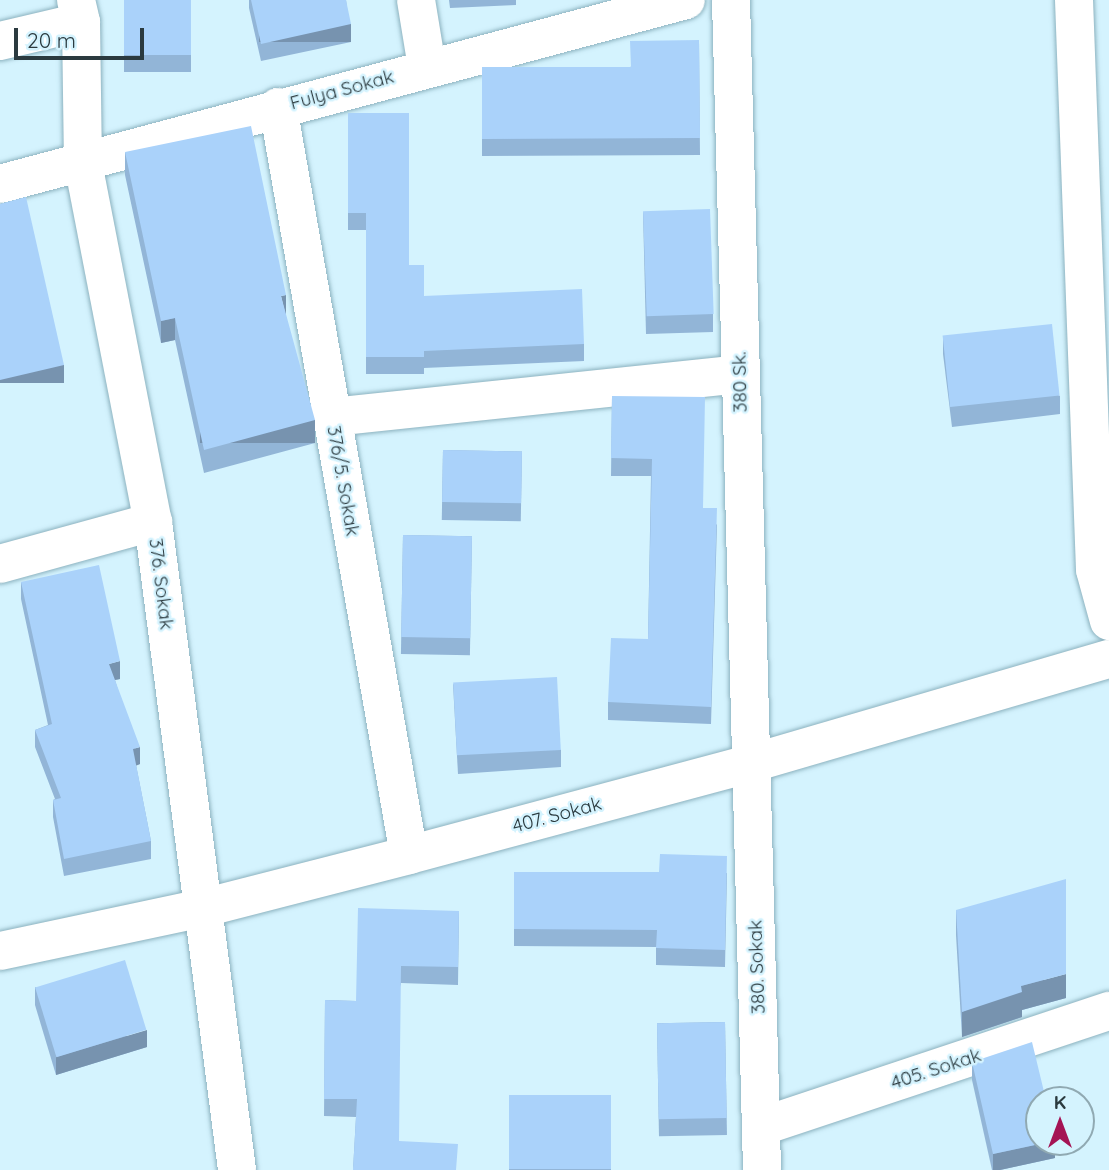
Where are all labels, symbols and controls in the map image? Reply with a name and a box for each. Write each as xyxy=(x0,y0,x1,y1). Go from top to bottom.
scale bar xyxy=(18,14,147,58)
text: 20 m xyxy=(27,27,76,53)
street label: Fulya Sokak xyxy=(287,65,397,115)
street label: 380 Sk. xyxy=(728,351,752,413)
street label: 376/5. Sokak xyxy=(322,424,364,538)
street label: 376. Sokak xyxy=(144,537,178,631)
street label: 407. Sokak xyxy=(510,792,604,838)
street label: 380. Sokak xyxy=(744,920,770,1014)
street label: 405. Sokak xyxy=(888,1044,984,1094)
north arrow xyxy=(1025,1086,1095,1156)
text: K xyxy=(1054,1090,1066,1114)

